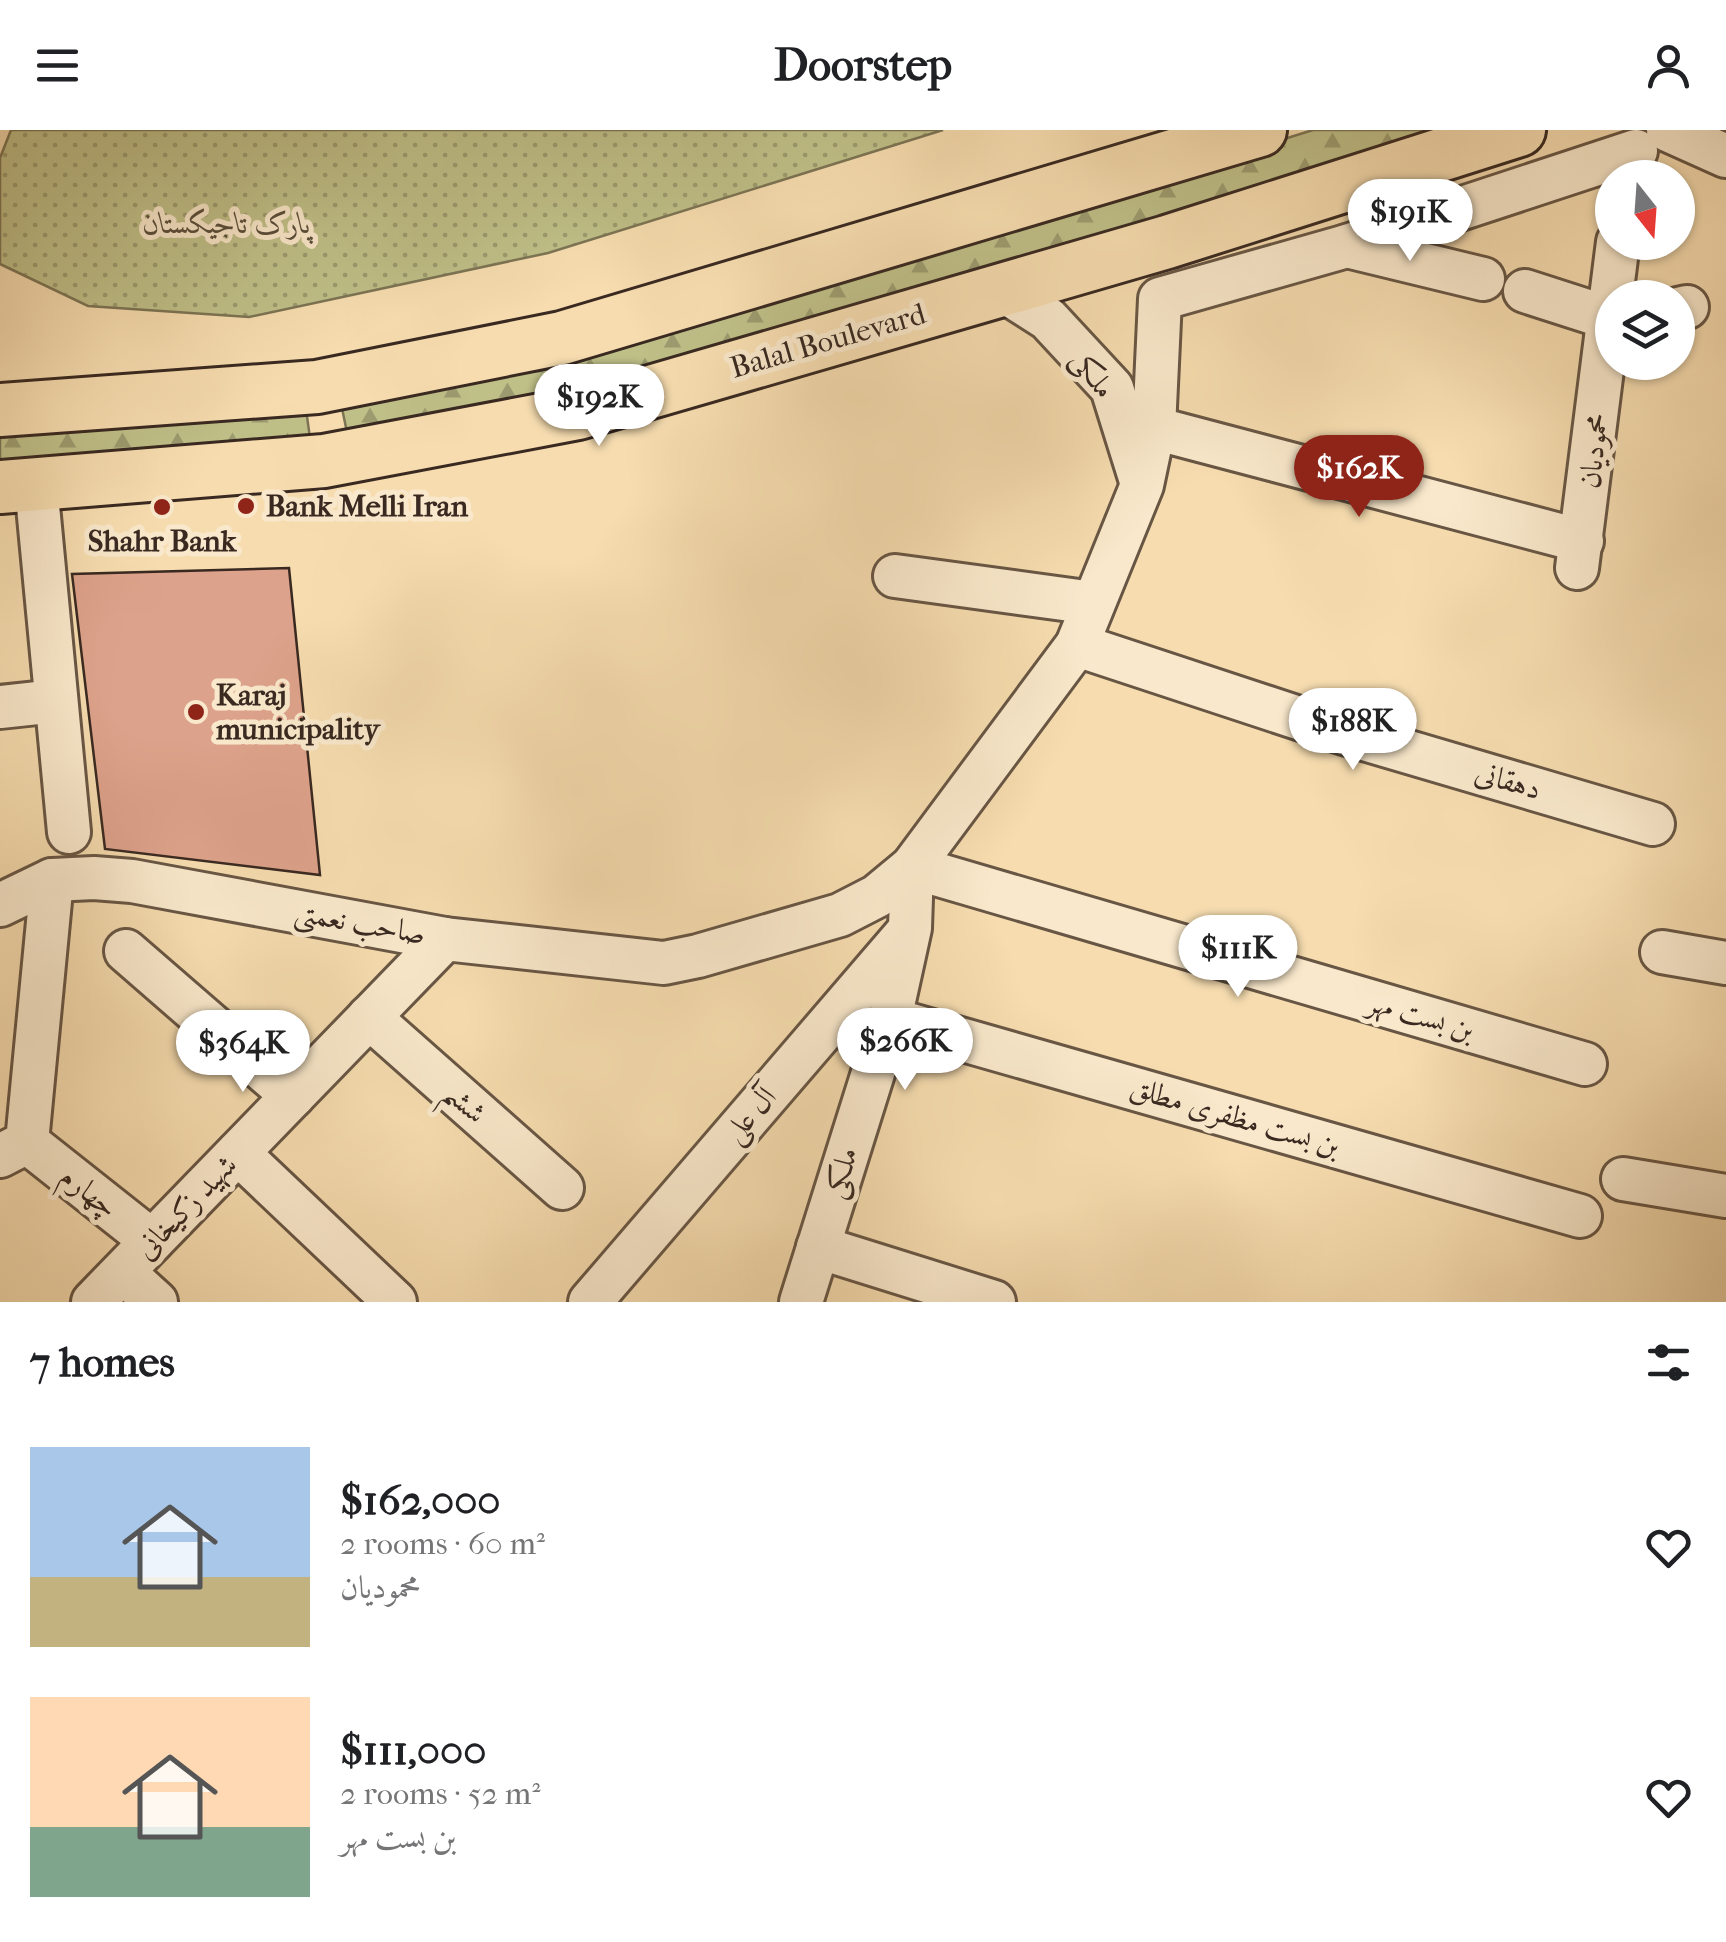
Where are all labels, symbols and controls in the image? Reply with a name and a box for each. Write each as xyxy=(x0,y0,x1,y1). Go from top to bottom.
icon: menu xyxy=(30,38,85,93)
icon: person xyxy=(1641,38,1696,93)
text: Doorstep xyxy=(774,39,952,92)
north arrow xyxy=(1595,160,1695,260)
map controls xyxy=(1595,160,1695,380)
pin: $191K xyxy=(1340,179,1480,264)
text: $191K xyxy=(1370,193,1450,230)
park label: پارک تاجیکستان xyxy=(143,206,313,244)
button: layers xyxy=(1595,280,1695,380)
street label: Balal Boulevard xyxy=(726,296,930,386)
street label: ملکی xyxy=(1062,343,1123,406)
pin: $192K xyxy=(529,364,669,449)
text: $192K xyxy=(556,378,642,415)
street label: محمودیان xyxy=(1572,411,1617,491)
pin: $162K xyxy=(1289,435,1429,520)
text: $162K xyxy=(1316,449,1402,486)
place label: Bank Melli Iran xyxy=(266,489,469,524)
marker: Bank Melli Iran xyxy=(235,495,257,517)
marker: Shahr Bank xyxy=(151,496,173,518)
place label: Shahr Bank xyxy=(88,524,238,559)
place label: Karaj municipality xyxy=(216,678,382,747)
pin: $188K xyxy=(1283,688,1423,773)
marker: Karaj municipality xyxy=(185,701,207,723)
text: $188K xyxy=(1311,702,1395,739)
street label: دهقانی xyxy=(1471,755,1545,807)
street label: صاحب نعمتی xyxy=(291,894,428,956)
pin: $111K xyxy=(1168,915,1308,1000)
text: $111K xyxy=(1200,929,1276,966)
street label: بن بست مهر xyxy=(1361,983,1479,1049)
pin: $266K xyxy=(835,1008,975,1093)
pin: $364K xyxy=(173,1010,313,1095)
text: $266K xyxy=(859,1022,951,1059)
text: $364K xyxy=(198,1024,288,1061)
street label: بن بست مظفری مطلق xyxy=(1126,1070,1345,1165)
street label: ششم xyxy=(429,1075,494,1139)
street label: آل علی xyxy=(715,1077,789,1153)
street label: ملکی xyxy=(817,1143,867,1204)
street label: شهید زکیخانی xyxy=(128,1148,245,1267)
street label: چهارم xyxy=(48,1159,125,1232)
icon: filters xyxy=(1641,1335,1696,1390)
text: 7 homes xyxy=(30,1338,175,1387)
text: $162,000 xyxy=(340,1476,500,1525)
icon: home xyxy=(110,1487,230,1607)
icon: heart xyxy=(1641,1520,1696,1575)
text: 2 rooms · 60 m² xyxy=(340,1525,545,1562)
text: محمودیان xyxy=(340,1569,421,1606)
text: $111,000 xyxy=(340,1726,486,1775)
icon: home xyxy=(110,1737,230,1857)
icon: heart xyxy=(1641,1770,1696,1825)
text: 2 rooms · 52 m² xyxy=(340,1775,540,1812)
text: بن بست مهر xyxy=(340,1819,456,1856)

